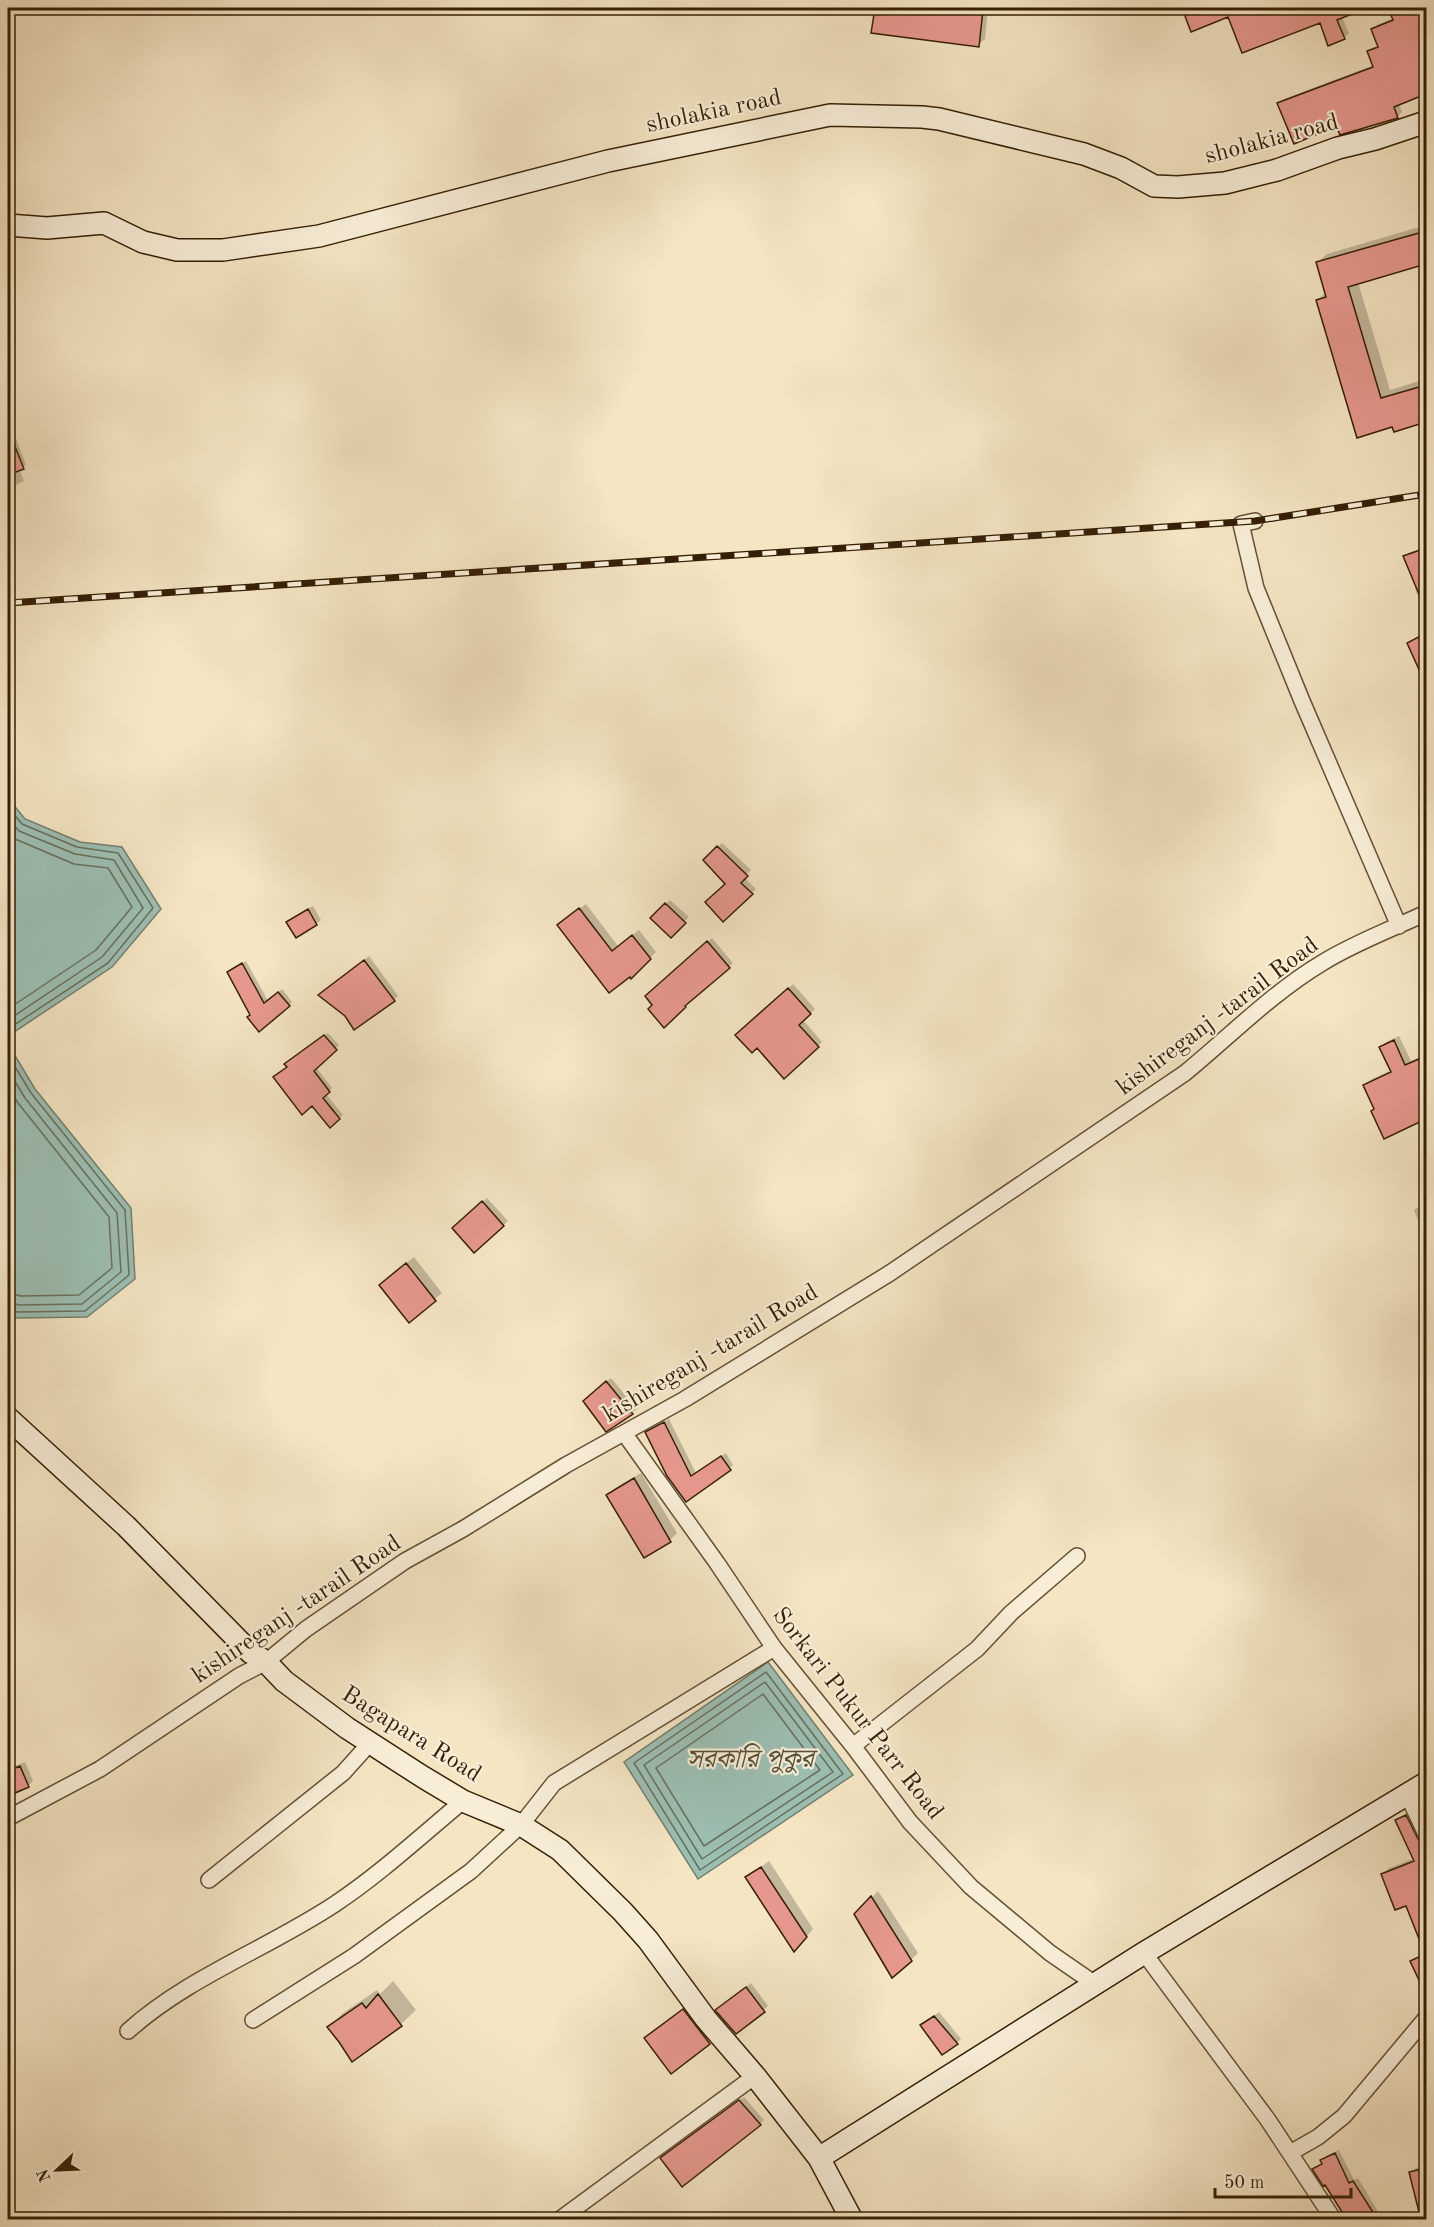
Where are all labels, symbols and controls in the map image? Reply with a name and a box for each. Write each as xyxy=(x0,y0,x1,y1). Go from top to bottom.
street label: sholakia road xyxy=(644,86,784,138)
street label: sholakia road xyxy=(1203,111,1341,169)
street label: kishireganj -tarail Road xyxy=(1113,933,1323,1101)
street label: kishireganj -tarail Road xyxy=(599,1280,823,1428)
street label: kishireganj -tarail Road xyxy=(188,1531,406,1689)
street label: Sorkari Pukur Parr Road xyxy=(767,1603,947,1825)
street label: Bagapara Road xyxy=(337,1683,485,1787)
water label: সরকারি পুকুর xyxy=(686,1743,818,1774)
north arrow xyxy=(27,2140,87,2200)
scale bar xyxy=(1215,2161,1352,2199)
text: N xyxy=(35,2166,55,2184)
text: 50 m xyxy=(1224,2174,1264,2192)

